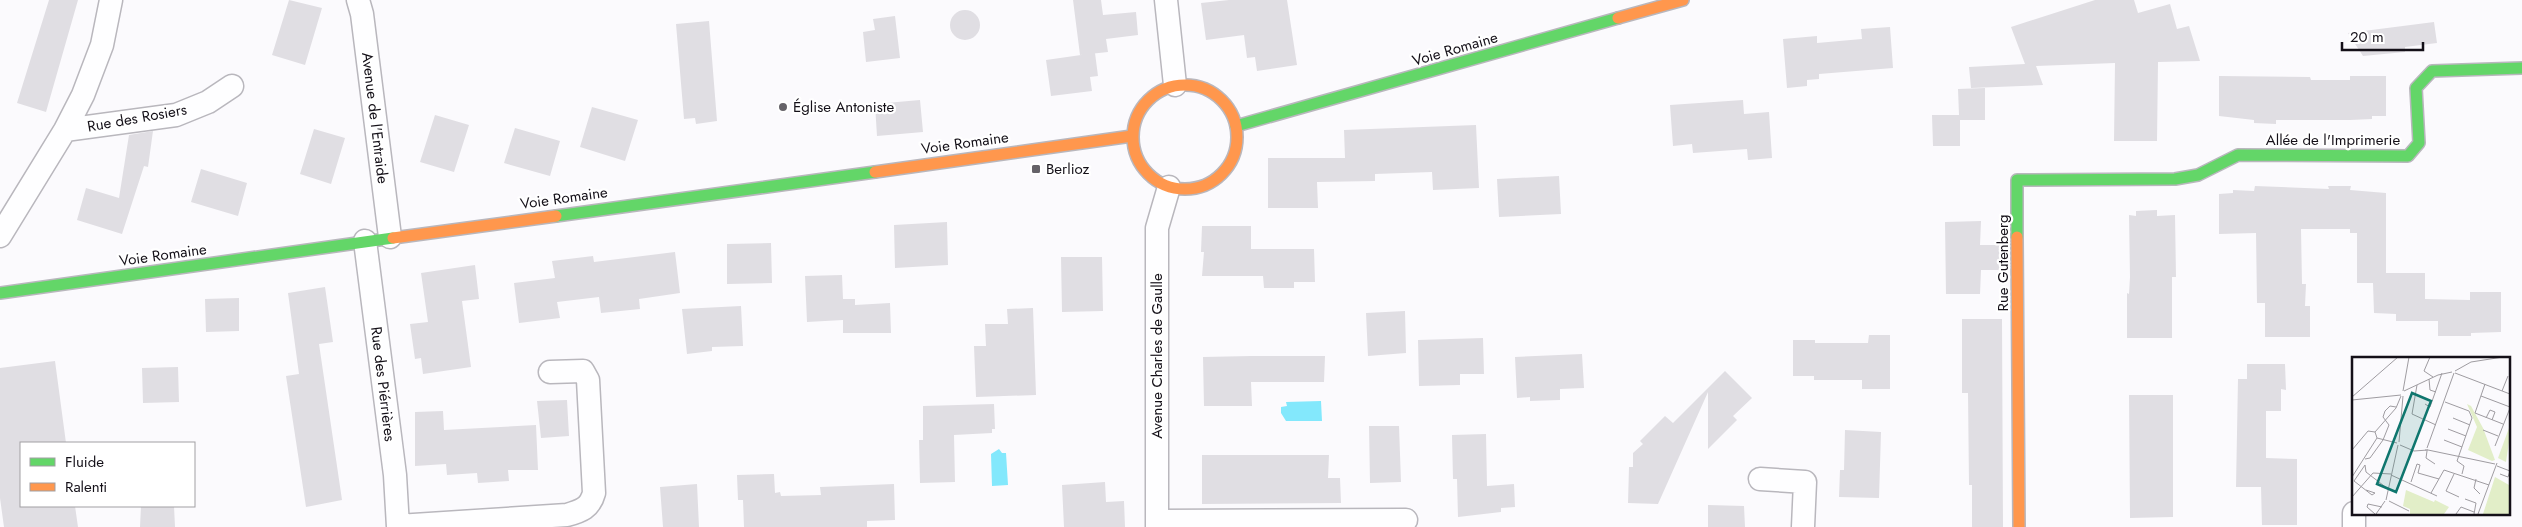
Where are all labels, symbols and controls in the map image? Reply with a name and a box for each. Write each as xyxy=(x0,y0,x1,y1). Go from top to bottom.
scale bar xyxy=(2342,20,2423,52)
street label: Voie Romaine xyxy=(1410,26,1501,72)
text: 20 m xyxy=(2350,26,2384,48)
street label: Avenue de l'Entraide xyxy=(356,51,394,185)
place label: Église Antoniste xyxy=(793,96,894,118)
street label: Rue des Rosiers xyxy=(85,98,189,138)
marker: Église Antoniste xyxy=(777,101,789,113)
street label: Voie Romaine xyxy=(920,126,1010,160)
street label: Allée de l'Imprimerie xyxy=(2266,129,2400,151)
place label: Berlioz xyxy=(1046,158,1090,180)
marker: Berlioz xyxy=(1030,163,1042,175)
street label: Voie Romaine xyxy=(519,181,609,215)
street label: Rue Gutenberg xyxy=(1992,215,2014,311)
street label: Voie Romaine xyxy=(118,238,208,272)
street label: Avenue Charles de Gaulle xyxy=(1146,273,1168,439)
street label: Rue des Piérrières xyxy=(365,325,401,443)
inset map xyxy=(2352,357,2510,514)
legend xyxy=(20,442,195,507)
text: Fluide xyxy=(65,451,104,473)
text: Ralenti xyxy=(65,476,107,498)

